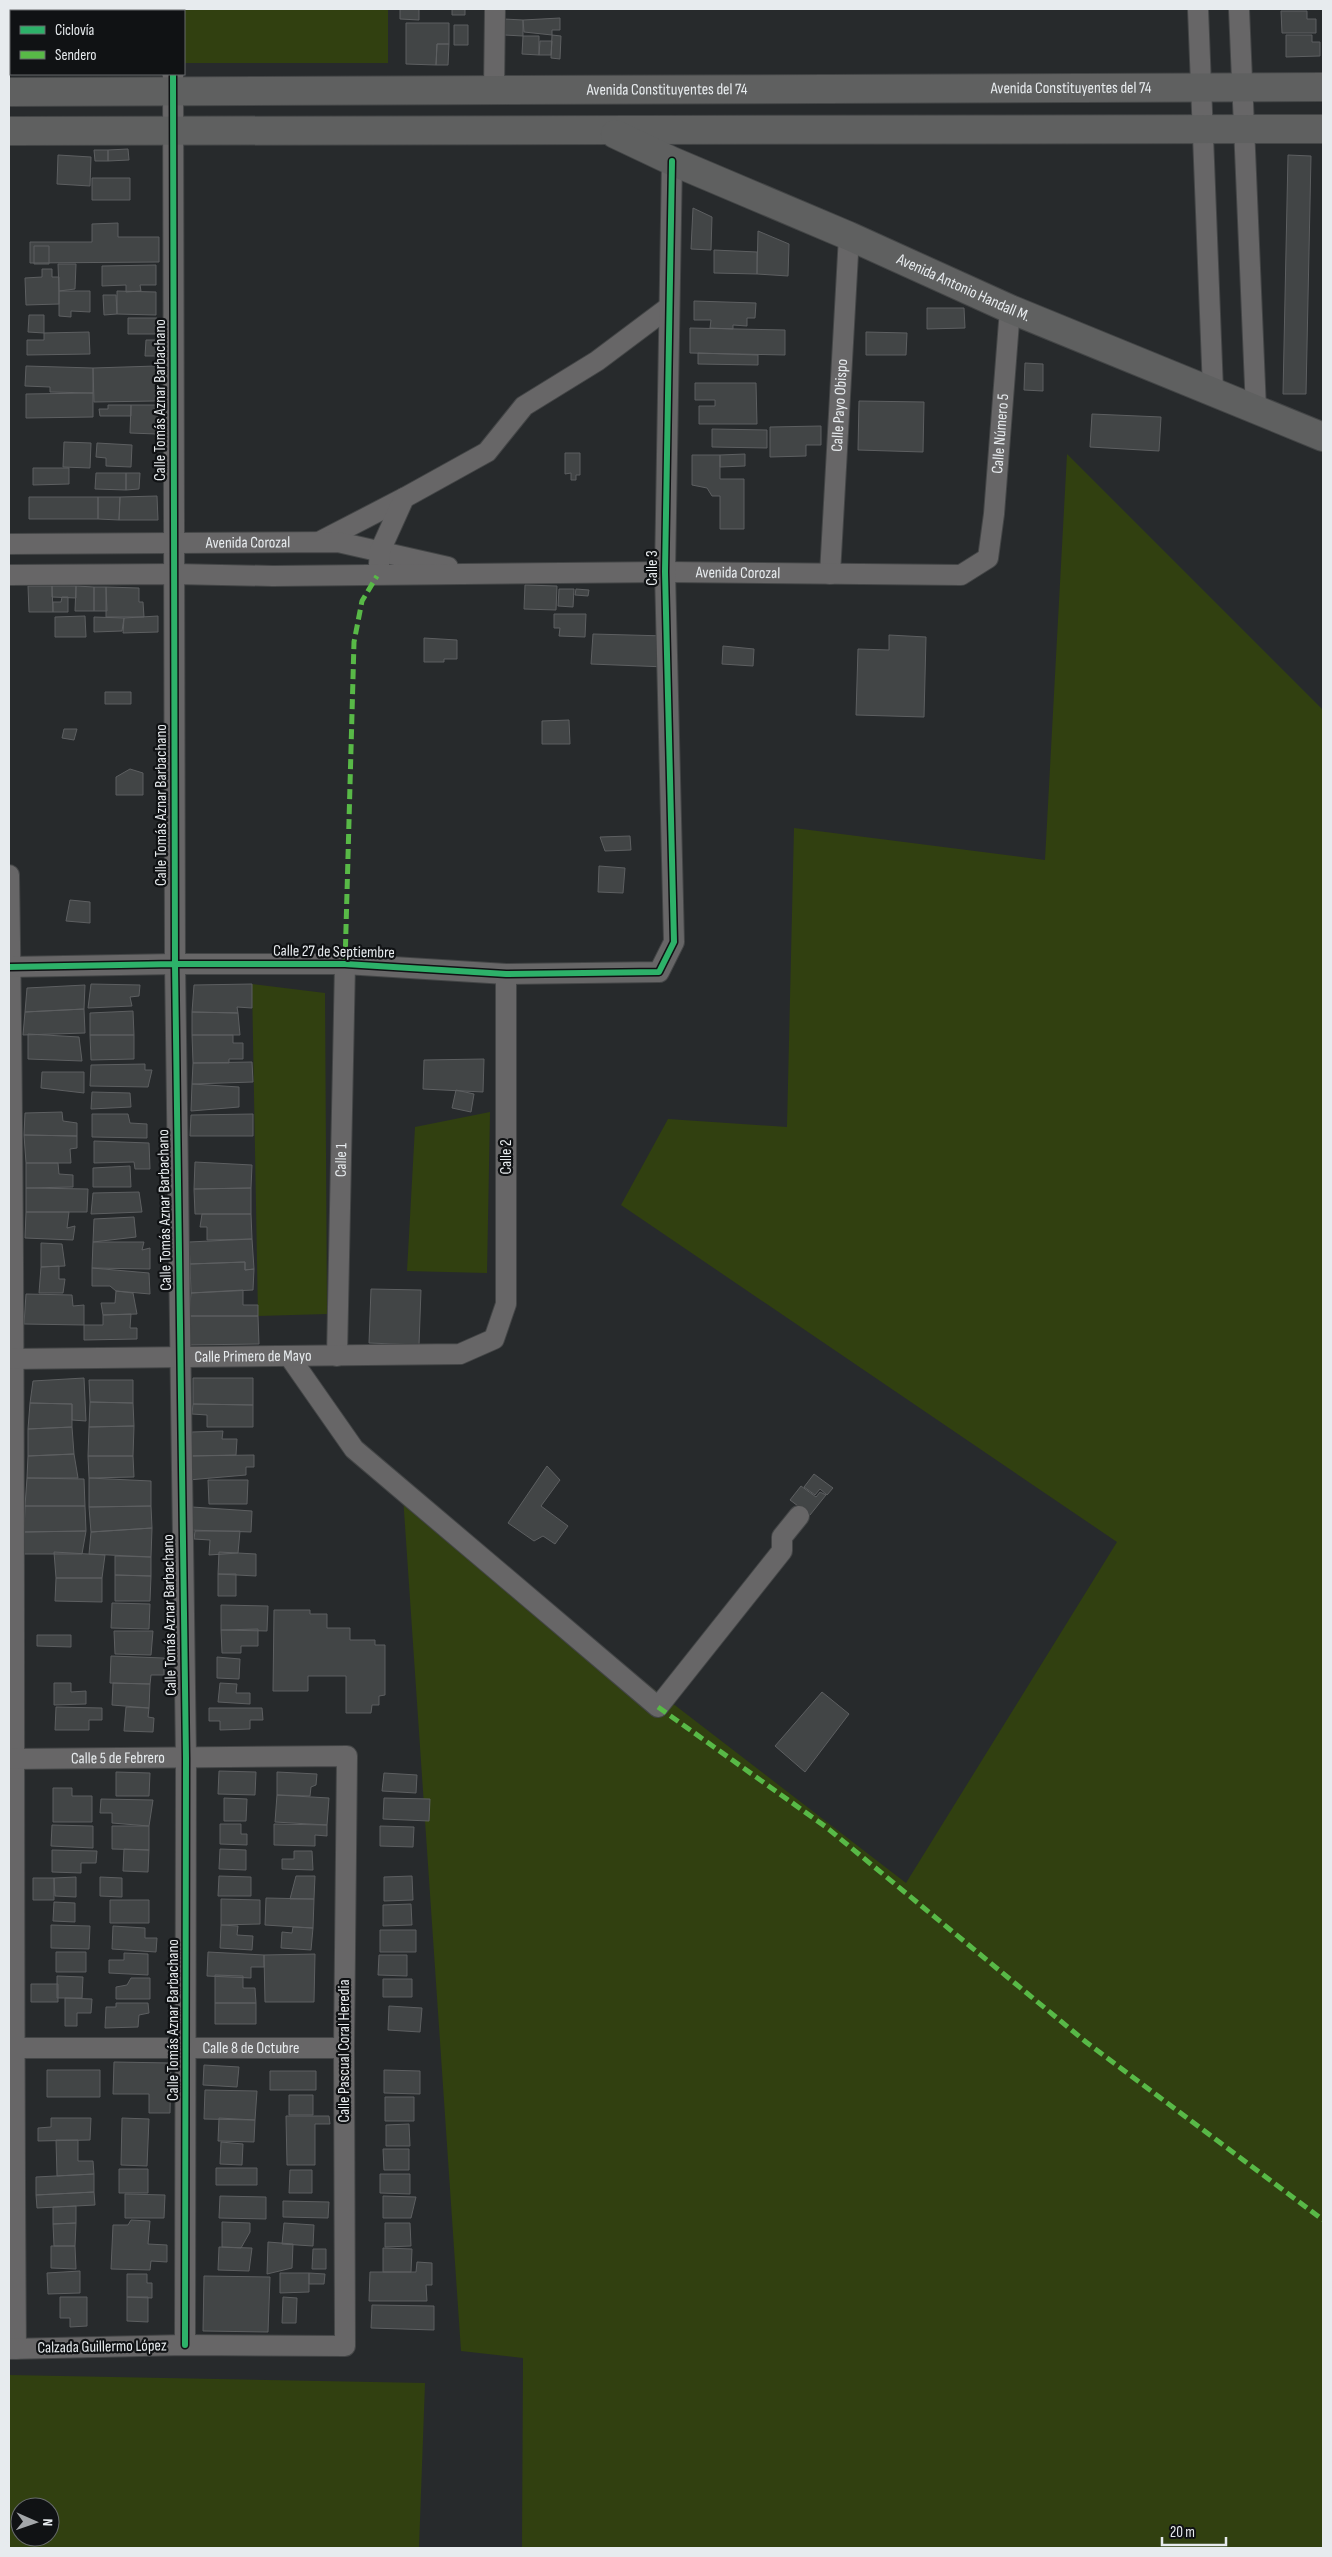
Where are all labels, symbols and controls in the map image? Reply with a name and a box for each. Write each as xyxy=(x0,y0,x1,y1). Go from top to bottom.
legend xyxy=(10,10,185,75)
text: Ciclovía xyxy=(55,21,95,40)
text: Sendero xyxy=(55,46,96,65)
street label: Avenida Constituyentes del 74 xyxy=(990,78,1152,98)
street label: Avenida Constituyentes del 74 xyxy=(586,80,748,99)
street label: Avenida Antonio Handall M. xyxy=(893,249,1033,326)
street label: Calle Tomás Aznar Barbachano xyxy=(151,319,170,481)
street label: Calle Payo Obispo xyxy=(827,358,852,452)
street label: Calle Número 5 xyxy=(988,393,1013,474)
street label: Avenida Corozal xyxy=(205,533,290,552)
street label: Calle 3 xyxy=(643,550,662,586)
street label: Avenida Corozal xyxy=(695,563,780,583)
street label: Calle Tomás Aznar Barbachano xyxy=(152,724,171,886)
street label: Calle 27 de Septiembre xyxy=(273,941,395,963)
street label: Calle Tomás Aznar Barbachano xyxy=(154,1129,176,1291)
street label: Calle 2 xyxy=(497,1139,516,1175)
street label: Calle 1 xyxy=(331,1142,351,1177)
street label: Calle Primero de Mayo xyxy=(194,1346,312,1366)
street label: Calle Tomás Aznar Barbachano xyxy=(159,1534,181,1696)
street label: Calle 5 de Febrero xyxy=(71,1748,165,1768)
street label: Calle Tomás Aznar Barbachano xyxy=(164,1939,183,2101)
street label: Calle Pascual Coral Heredia xyxy=(335,1979,354,2123)
street label: Calle 8 de Octubre xyxy=(202,2039,300,2058)
street label: Calzada Guillermo López xyxy=(37,2336,167,2358)
north arrow xyxy=(10,2497,60,2547)
scale bar xyxy=(1162,2514,1226,2546)
text: N xyxy=(39,2518,56,2526)
text: 20 m xyxy=(1170,2523,1195,2542)

